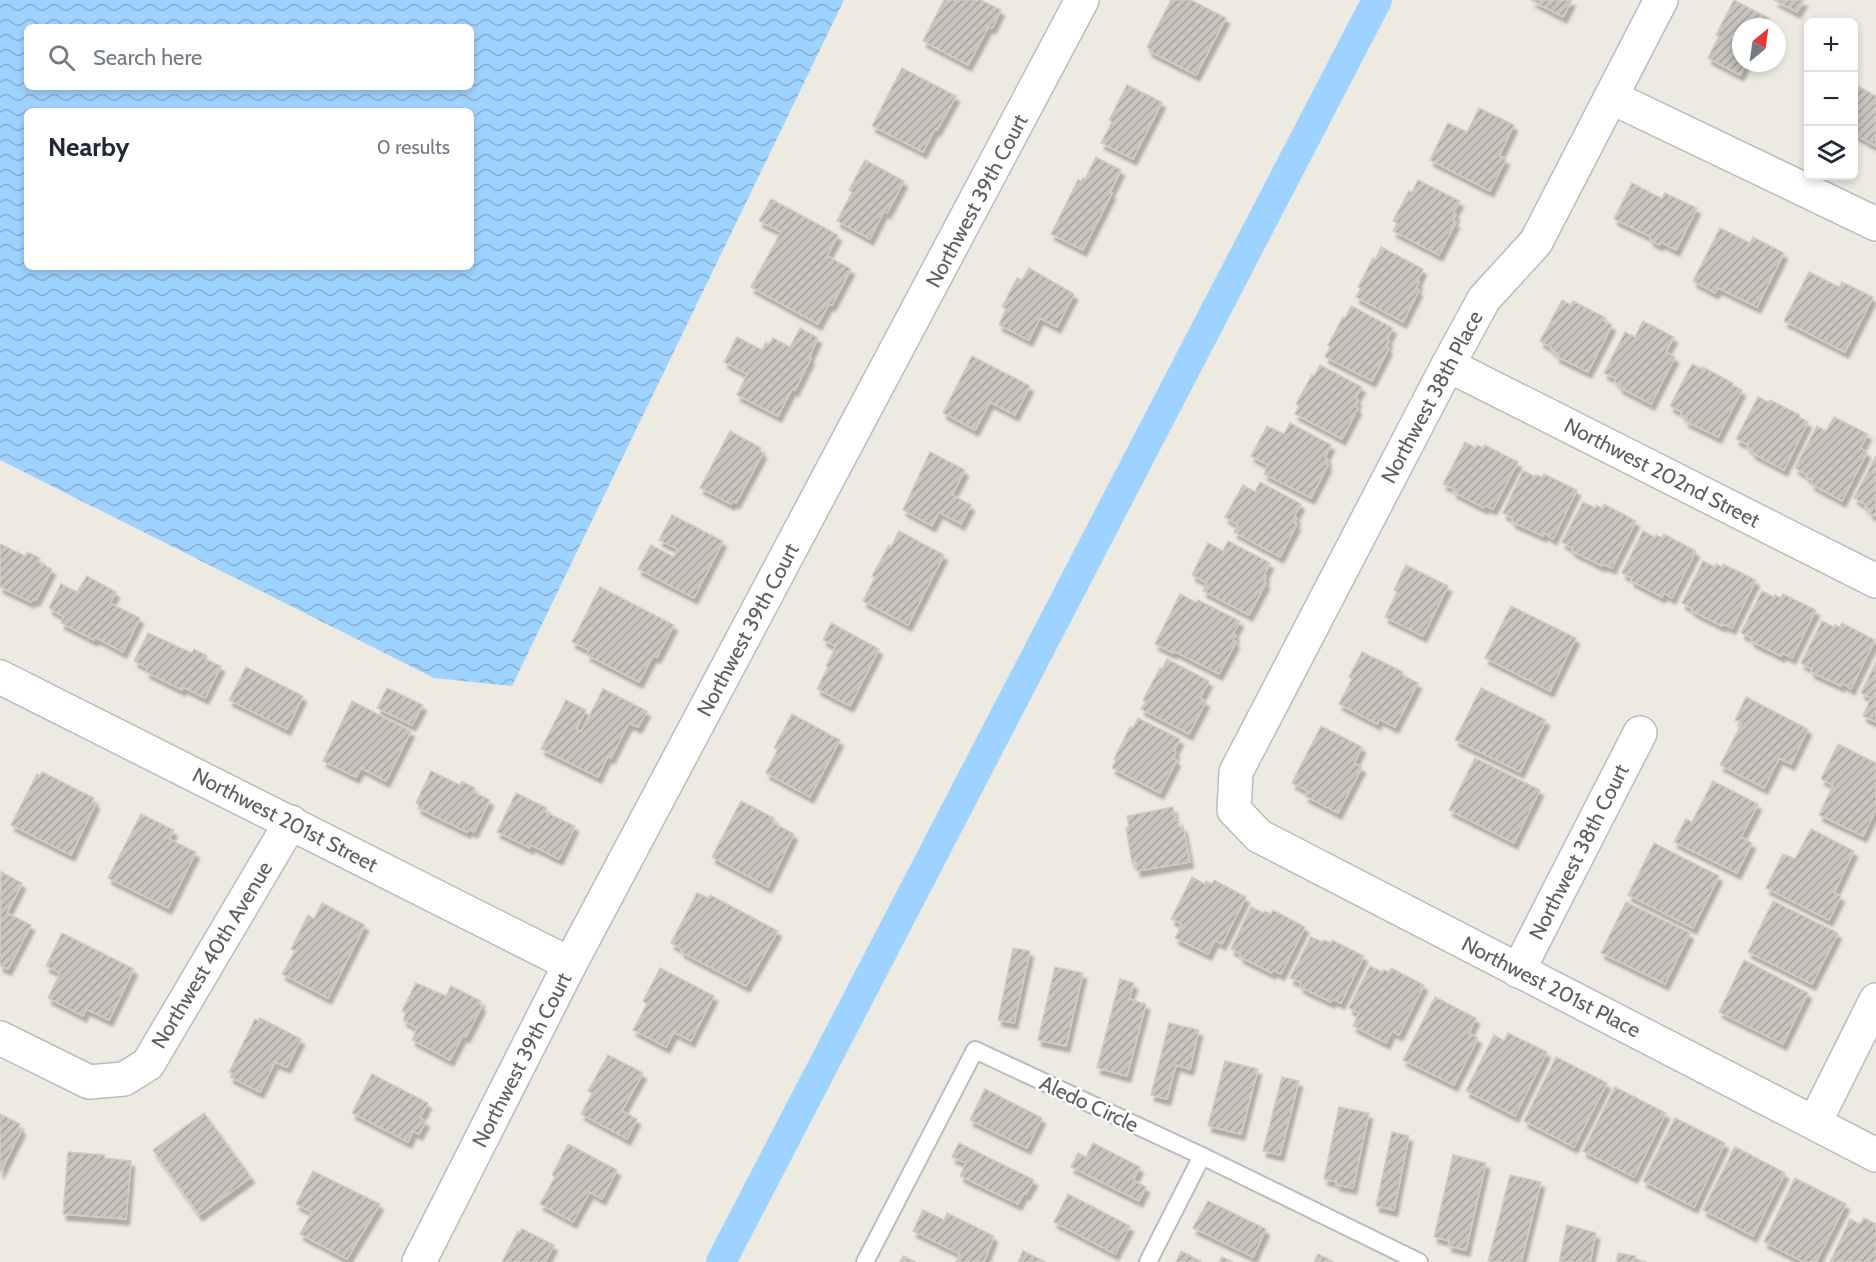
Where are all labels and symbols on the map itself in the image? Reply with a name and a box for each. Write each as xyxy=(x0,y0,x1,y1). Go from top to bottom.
north arrow xyxy=(1732,18,1786,72)
street label: Northwest 39th Court xyxy=(920,110,1033,292)
street label: Northwest 38th Place xyxy=(1376,306,1488,487)
street label: Northwest 202nd Street xyxy=(1560,412,1764,533)
street label: Northwest 39th Court xyxy=(691,539,804,721)
street label: Northwest 38th Court xyxy=(1523,760,1634,944)
street label: Northwest 201st Street xyxy=(189,762,382,877)
street label: Northwest 40th Avenue xyxy=(146,856,277,1053)
street label: Northwest 201st Place xyxy=(1458,931,1645,1043)
street label: Northwest 39th Court xyxy=(467,968,576,1151)
street label: Aledo Circle xyxy=(1036,1070,1143,1137)

